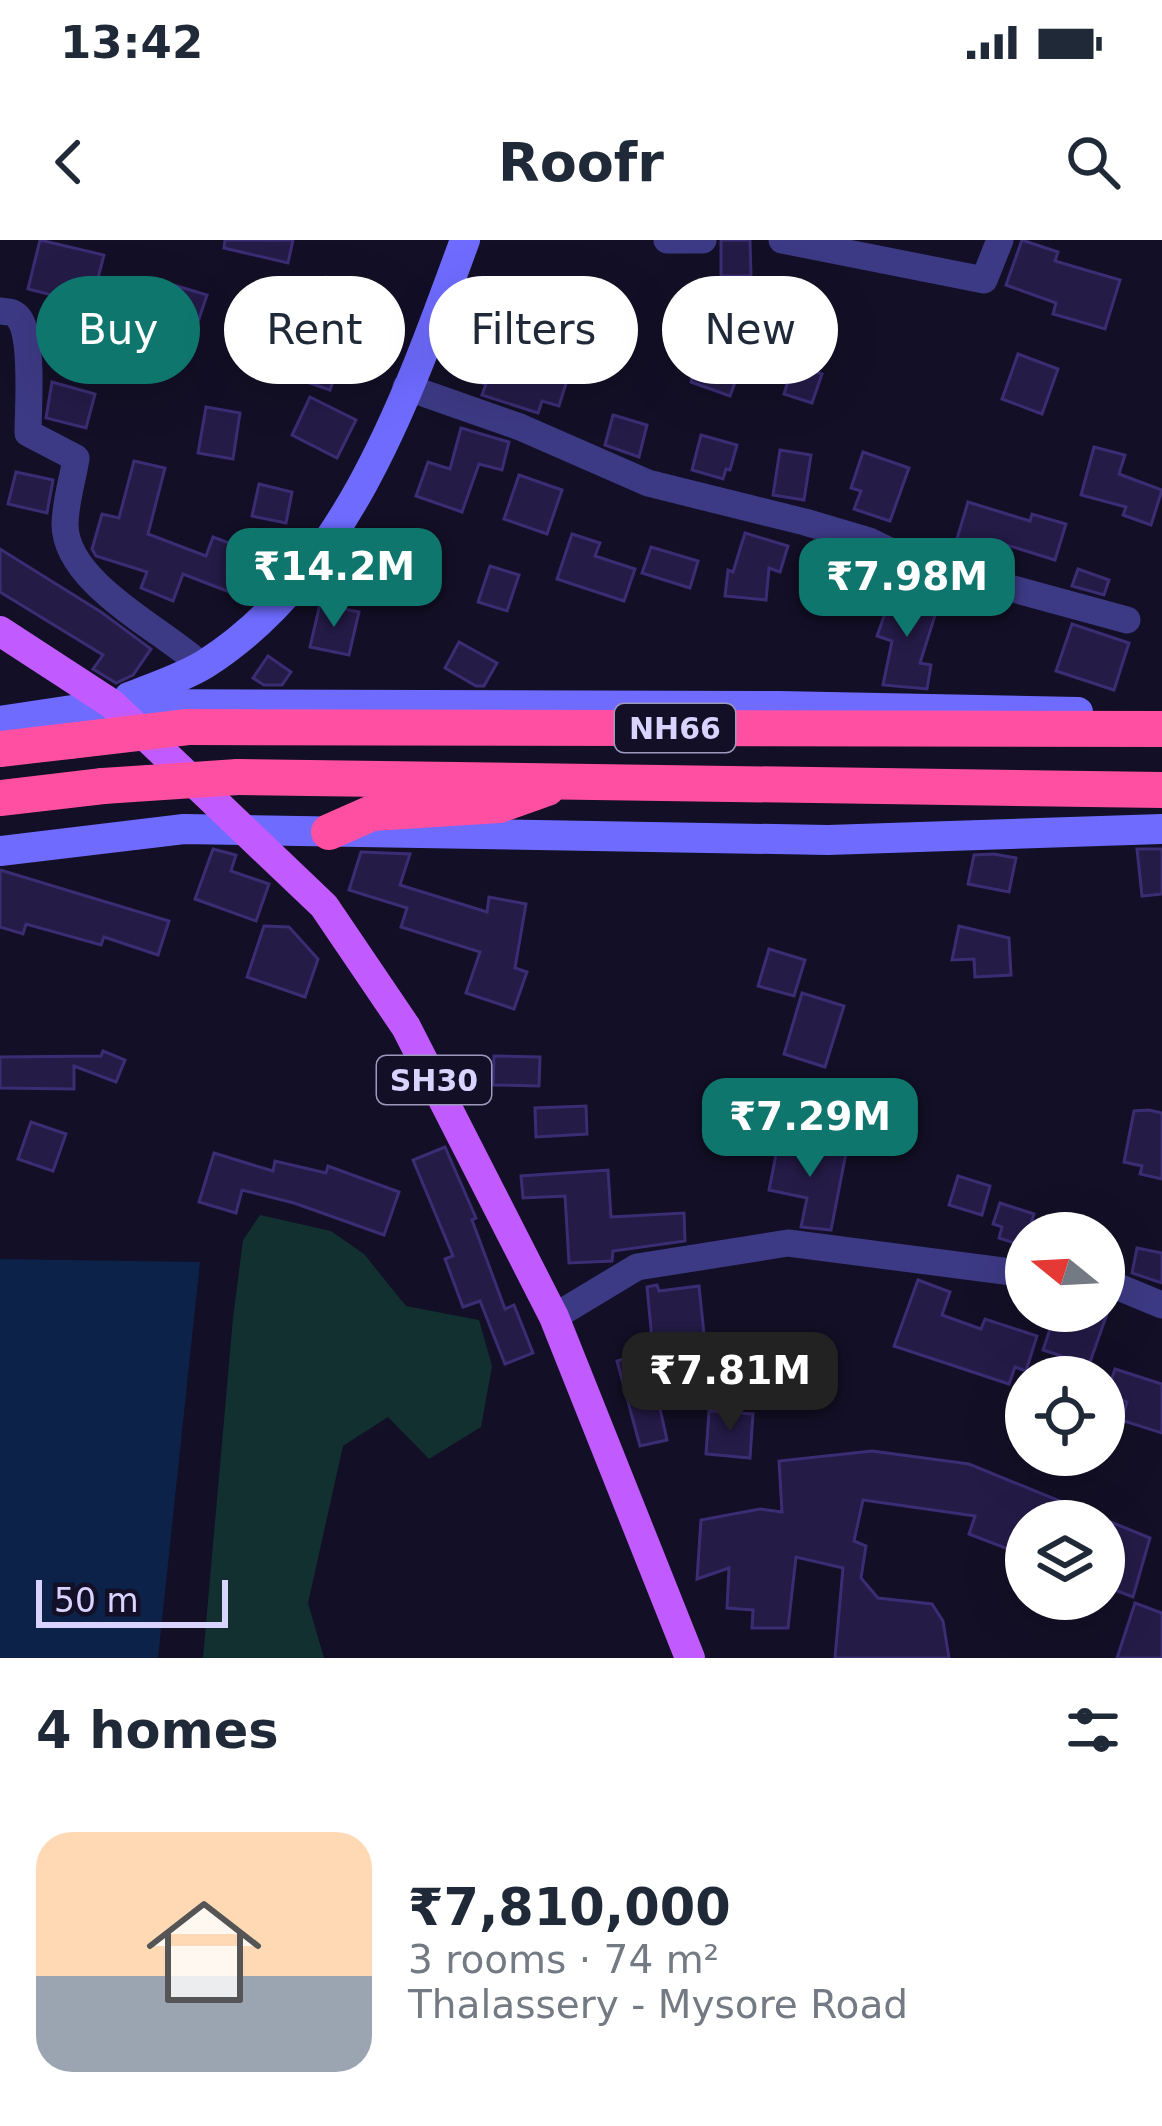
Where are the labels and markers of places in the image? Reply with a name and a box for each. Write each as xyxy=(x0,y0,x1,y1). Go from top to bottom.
pin: ₹14.2M xyxy=(236,528,432,630)
pin: ₹7.98M xyxy=(809,538,1005,640)
pin: ₹7.29M xyxy=(712,1078,908,1180)
pin: ₹7.81M xyxy=(632,1332,828,1434)

